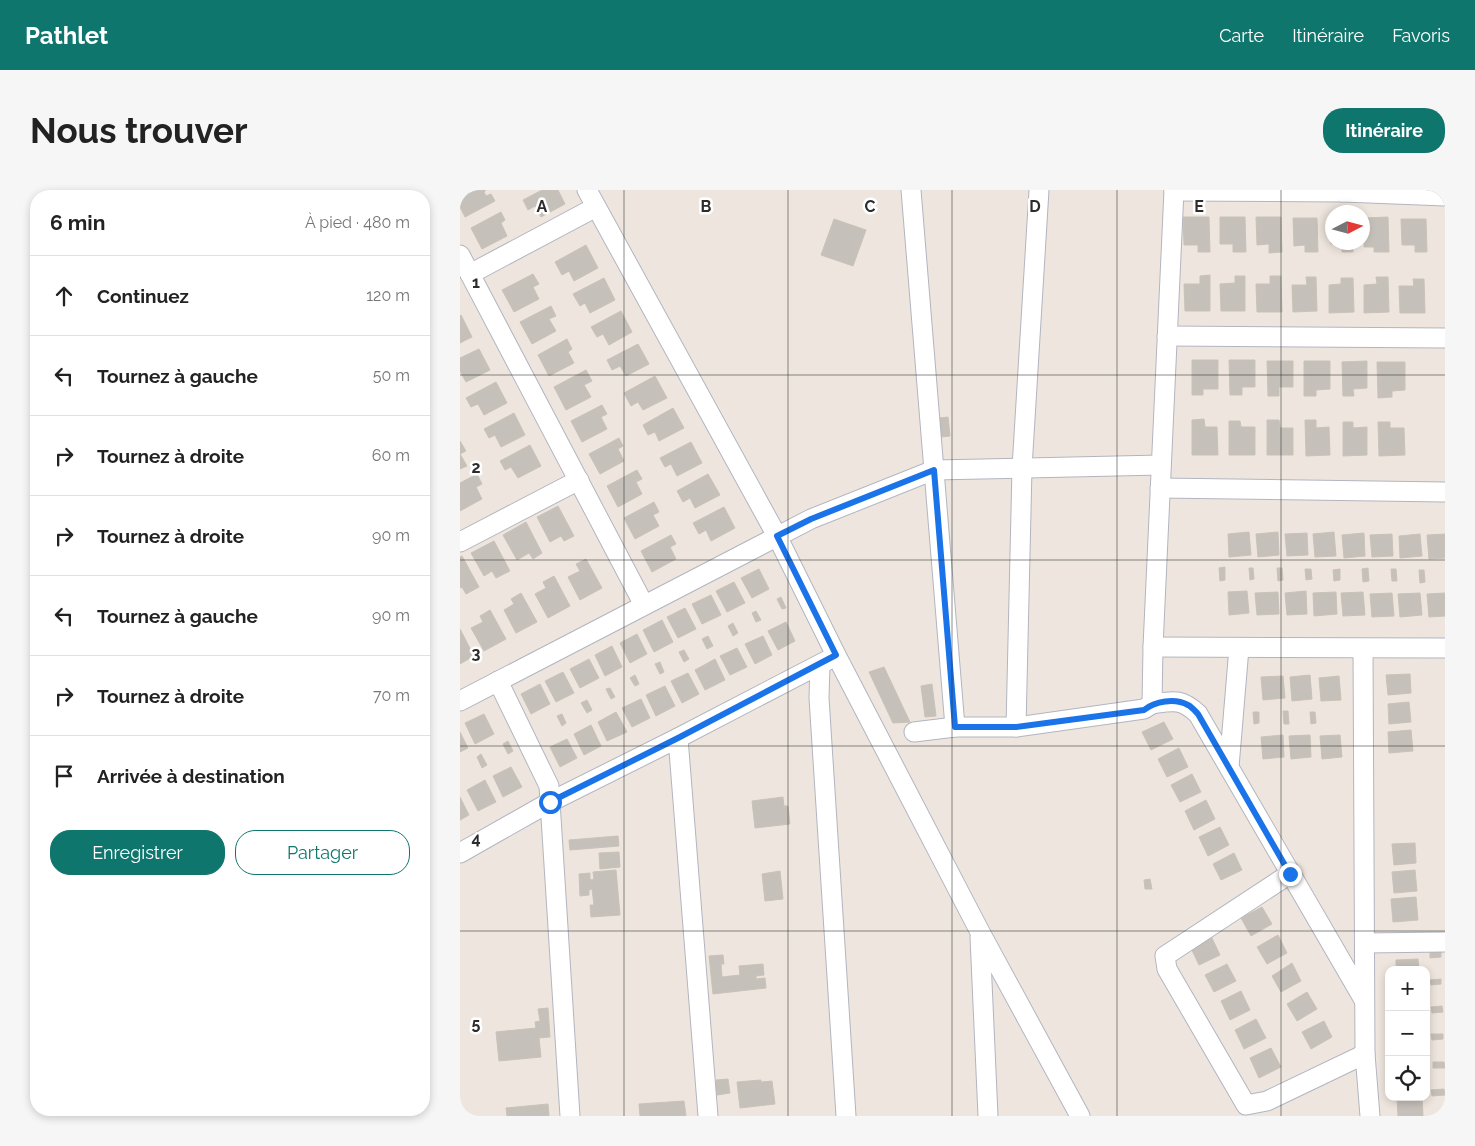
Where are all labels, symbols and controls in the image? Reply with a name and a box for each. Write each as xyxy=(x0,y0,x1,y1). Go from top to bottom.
text: Pathlet xyxy=(25,21,108,50)
text: Carte xyxy=(1219,25,1264,46)
text: Itinéraire xyxy=(1292,25,1364,46)
text: Favoris xyxy=(1392,25,1450,46)
button: Itinéraire xyxy=(1323,108,1445,153)
text: Nous trouver xyxy=(30,110,248,151)
text: A xyxy=(537,197,548,216)
text: B xyxy=(701,197,712,216)
text: C xyxy=(865,197,876,216)
text: D xyxy=(1029,197,1041,216)
text: E xyxy=(1194,197,1204,216)
north arrow xyxy=(1325,205,1370,250)
text: 6 min xyxy=(50,210,105,235)
text: À pied · 480 m xyxy=(305,213,410,232)
text: 1 xyxy=(472,273,480,292)
icon: ahead xyxy=(50,282,78,310)
text: Continuez xyxy=(97,285,189,307)
text: 120 m xyxy=(366,286,410,305)
icon: left xyxy=(50,362,78,390)
text: Tournez à gauche xyxy=(97,365,258,387)
text: 50 m xyxy=(373,366,410,385)
icon: right xyxy=(50,442,78,470)
text: Tournez à droite xyxy=(97,445,244,467)
text: 60 m xyxy=(372,446,410,465)
text: 2 xyxy=(471,458,481,477)
icon: right xyxy=(50,522,78,550)
text: Tournez à droite xyxy=(97,525,244,547)
text: 90 m xyxy=(372,526,410,545)
icon: left xyxy=(50,602,78,630)
text: Tournez à gauche xyxy=(97,605,258,627)
text: 90 m xyxy=(372,606,410,625)
text: 3 xyxy=(472,644,481,663)
icon: right xyxy=(50,682,78,710)
text: Tournez à droite xyxy=(97,685,244,707)
text: 70 m xyxy=(373,686,410,705)
icon: arrive xyxy=(50,762,78,790)
text: Arrivée à destination xyxy=(97,765,285,787)
route start xyxy=(539,791,562,814)
text: 4 xyxy=(471,829,481,848)
button: Enregistrer xyxy=(50,830,225,875)
button: Partager xyxy=(235,830,410,875)
route end xyxy=(1279,863,1302,886)
map controls xyxy=(1385,966,1430,1101)
button: + xyxy=(1385,966,1430,1011)
button: − xyxy=(1385,1011,1430,1056)
text: 5 xyxy=(472,1014,481,1033)
button: locate xyxy=(1385,1056,1430,1101)

